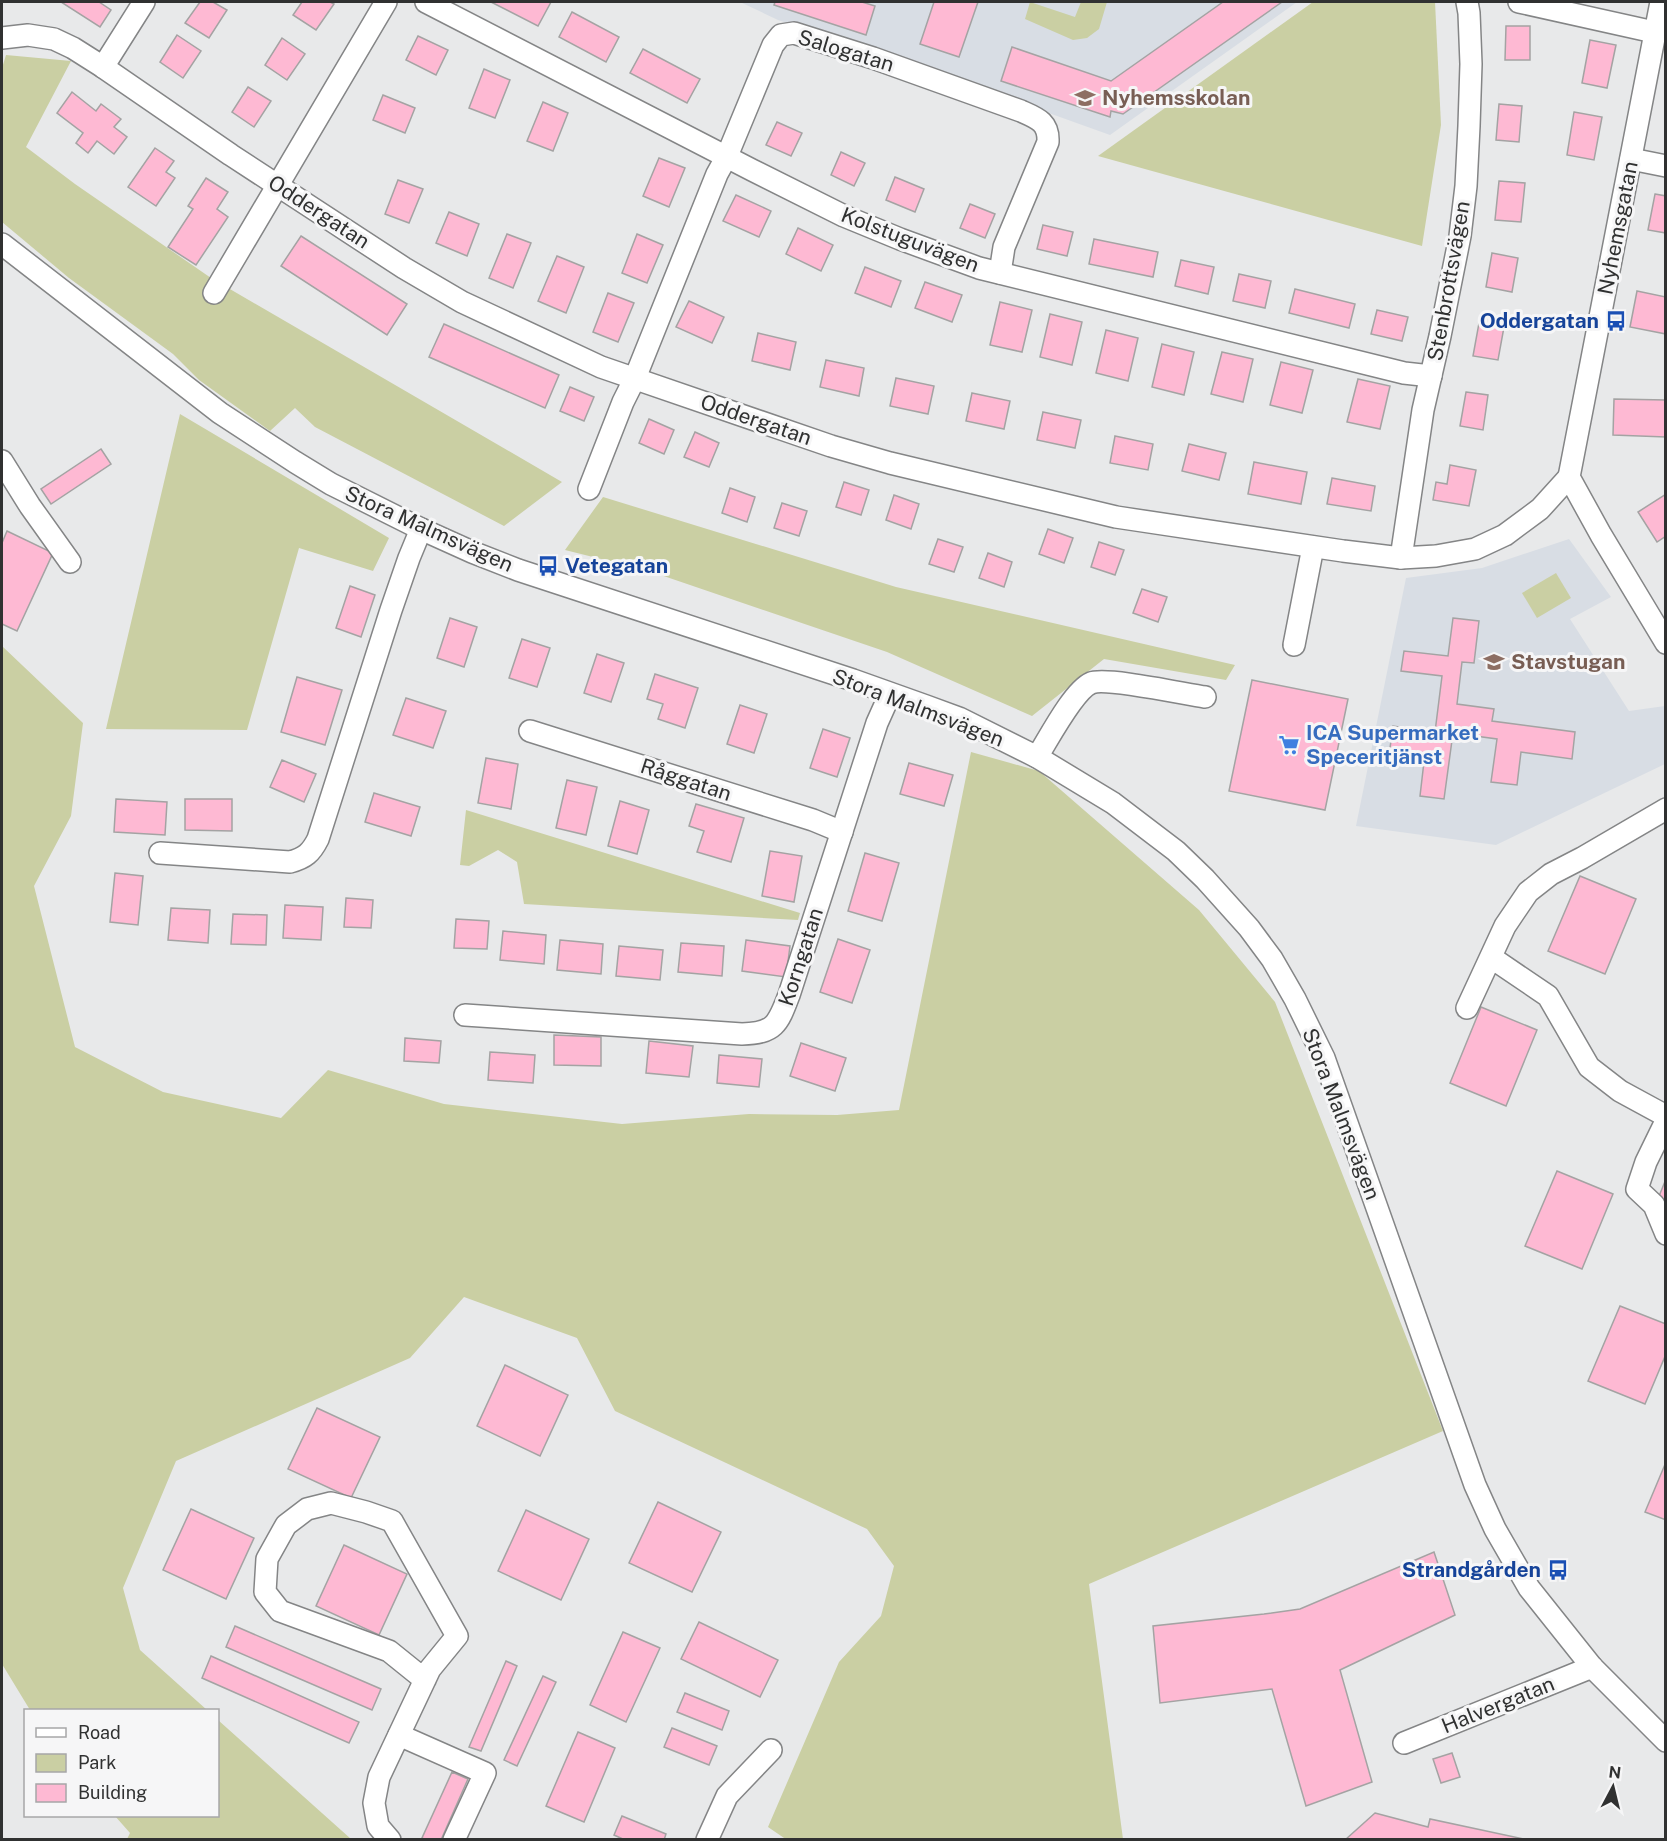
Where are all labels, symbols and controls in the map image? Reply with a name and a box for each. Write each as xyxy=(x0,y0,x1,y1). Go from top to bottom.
street label: Salogatan xyxy=(795,24,897,77)
place label: Nyhemsskolan xyxy=(1102,85,1250,110)
school or university icon: Nyhemsskolan xyxy=(1073,86,1097,110)
street label: Nyhemsgatan xyxy=(1592,159,1643,297)
street label: Oddergatan xyxy=(264,170,375,254)
street label: Stenbrottsvägen xyxy=(1422,199,1475,363)
street label: Kolstuguvägen xyxy=(838,202,983,277)
place label: Oddergatan xyxy=(1480,308,1599,333)
bus stop icon: Oddergatan xyxy=(1604,309,1628,333)
street label: Oddergatan xyxy=(697,389,815,450)
street label: Stora Malmsvägen xyxy=(341,480,517,577)
place label: Vetegatan xyxy=(565,553,668,578)
bus stop icon: Vetegatan xyxy=(536,554,560,578)
place label: Stavstugan xyxy=(1511,649,1625,674)
school or university icon: Stavstugan xyxy=(1482,650,1506,674)
street label: Stora Malmsvägen xyxy=(829,663,1007,752)
place label: ICA Supermarket Speceritjänst xyxy=(1306,720,1479,769)
supermarket icon: ICA Supermarket Speceritjänst xyxy=(1277,733,1301,757)
street label: Råggatan xyxy=(638,753,735,806)
street label: Korngatan xyxy=(773,905,828,1009)
street label: Stora Malmsvägen xyxy=(1297,1025,1386,1203)
place label: Strandgården xyxy=(1402,1557,1541,1582)
bus stop icon: Strandgården xyxy=(1546,1558,1570,1582)
street label: Halvergatan xyxy=(1438,1671,1558,1739)
legend xyxy=(24,1709,219,1817)
text: Road xyxy=(78,1722,121,1743)
text: Park xyxy=(78,1752,116,1773)
north arrow xyxy=(1583,1757,1643,1817)
text: N xyxy=(1607,1762,1622,1783)
text: Building xyxy=(78,1782,147,1803)

